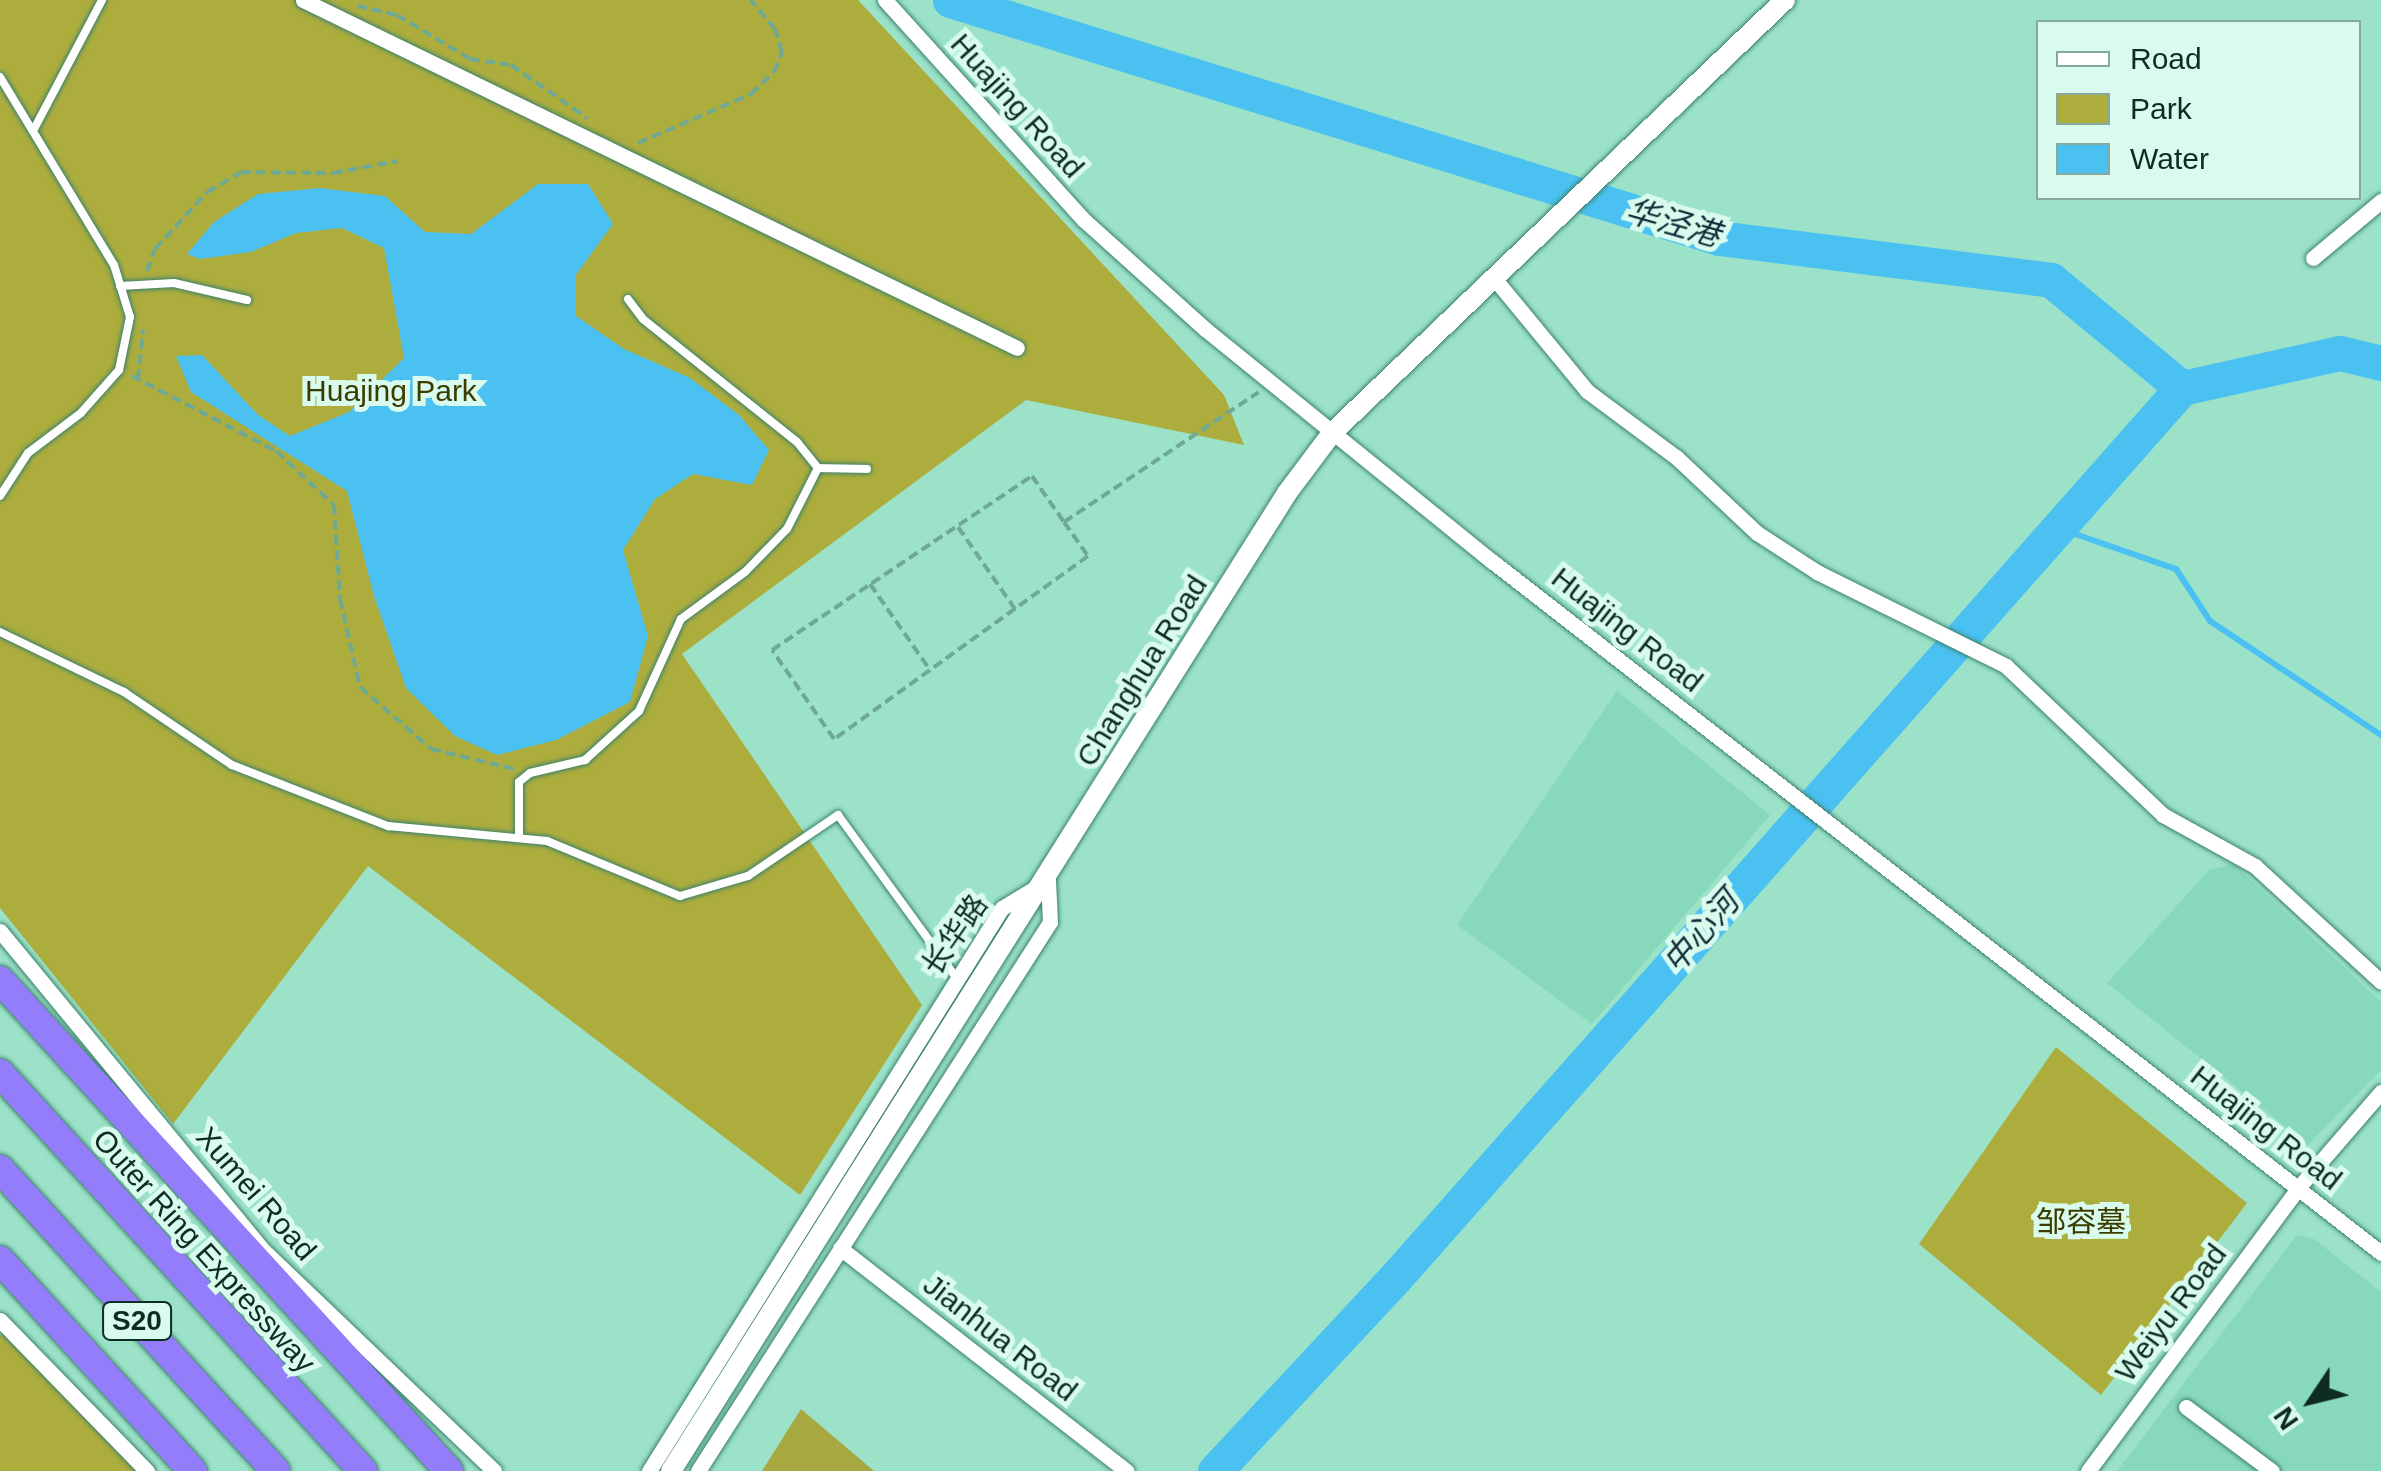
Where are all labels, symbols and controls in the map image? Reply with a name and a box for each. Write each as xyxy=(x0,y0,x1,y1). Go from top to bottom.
legend xyxy=(2036,20,2361,200)
street label: Huajing Road xyxy=(943,26,1091,186)
text: Road xyxy=(2130,42,2202,75)
text: Park xyxy=(2130,92,2192,125)
text: Water xyxy=(2130,142,2209,175)
water label: 华泾港 xyxy=(1622,191,1724,255)
park label: Huajing Park xyxy=(305,373,477,409)
street label: Huajing Road xyxy=(1544,560,1710,700)
street label: Changhua Road xyxy=(1069,569,1215,773)
water label: 中心河 xyxy=(1655,883,1747,981)
street label: 长华路 xyxy=(914,888,996,982)
street label: Huajing Road xyxy=(2183,1058,2349,1198)
street label: Xumei Road xyxy=(188,1120,324,1268)
street label: Outer Ring Expressway xyxy=(85,1122,323,1380)
park label: 邹容墓 xyxy=(2036,1204,2126,1240)
street label: Weiyu Road xyxy=(2108,1237,2234,1389)
street label: Jianhua Road xyxy=(916,1267,1084,1409)
road number: S20 xyxy=(102,1298,172,1344)
north arrow xyxy=(2261,1351,2361,1451)
text: N xyxy=(2268,1401,2305,1436)

